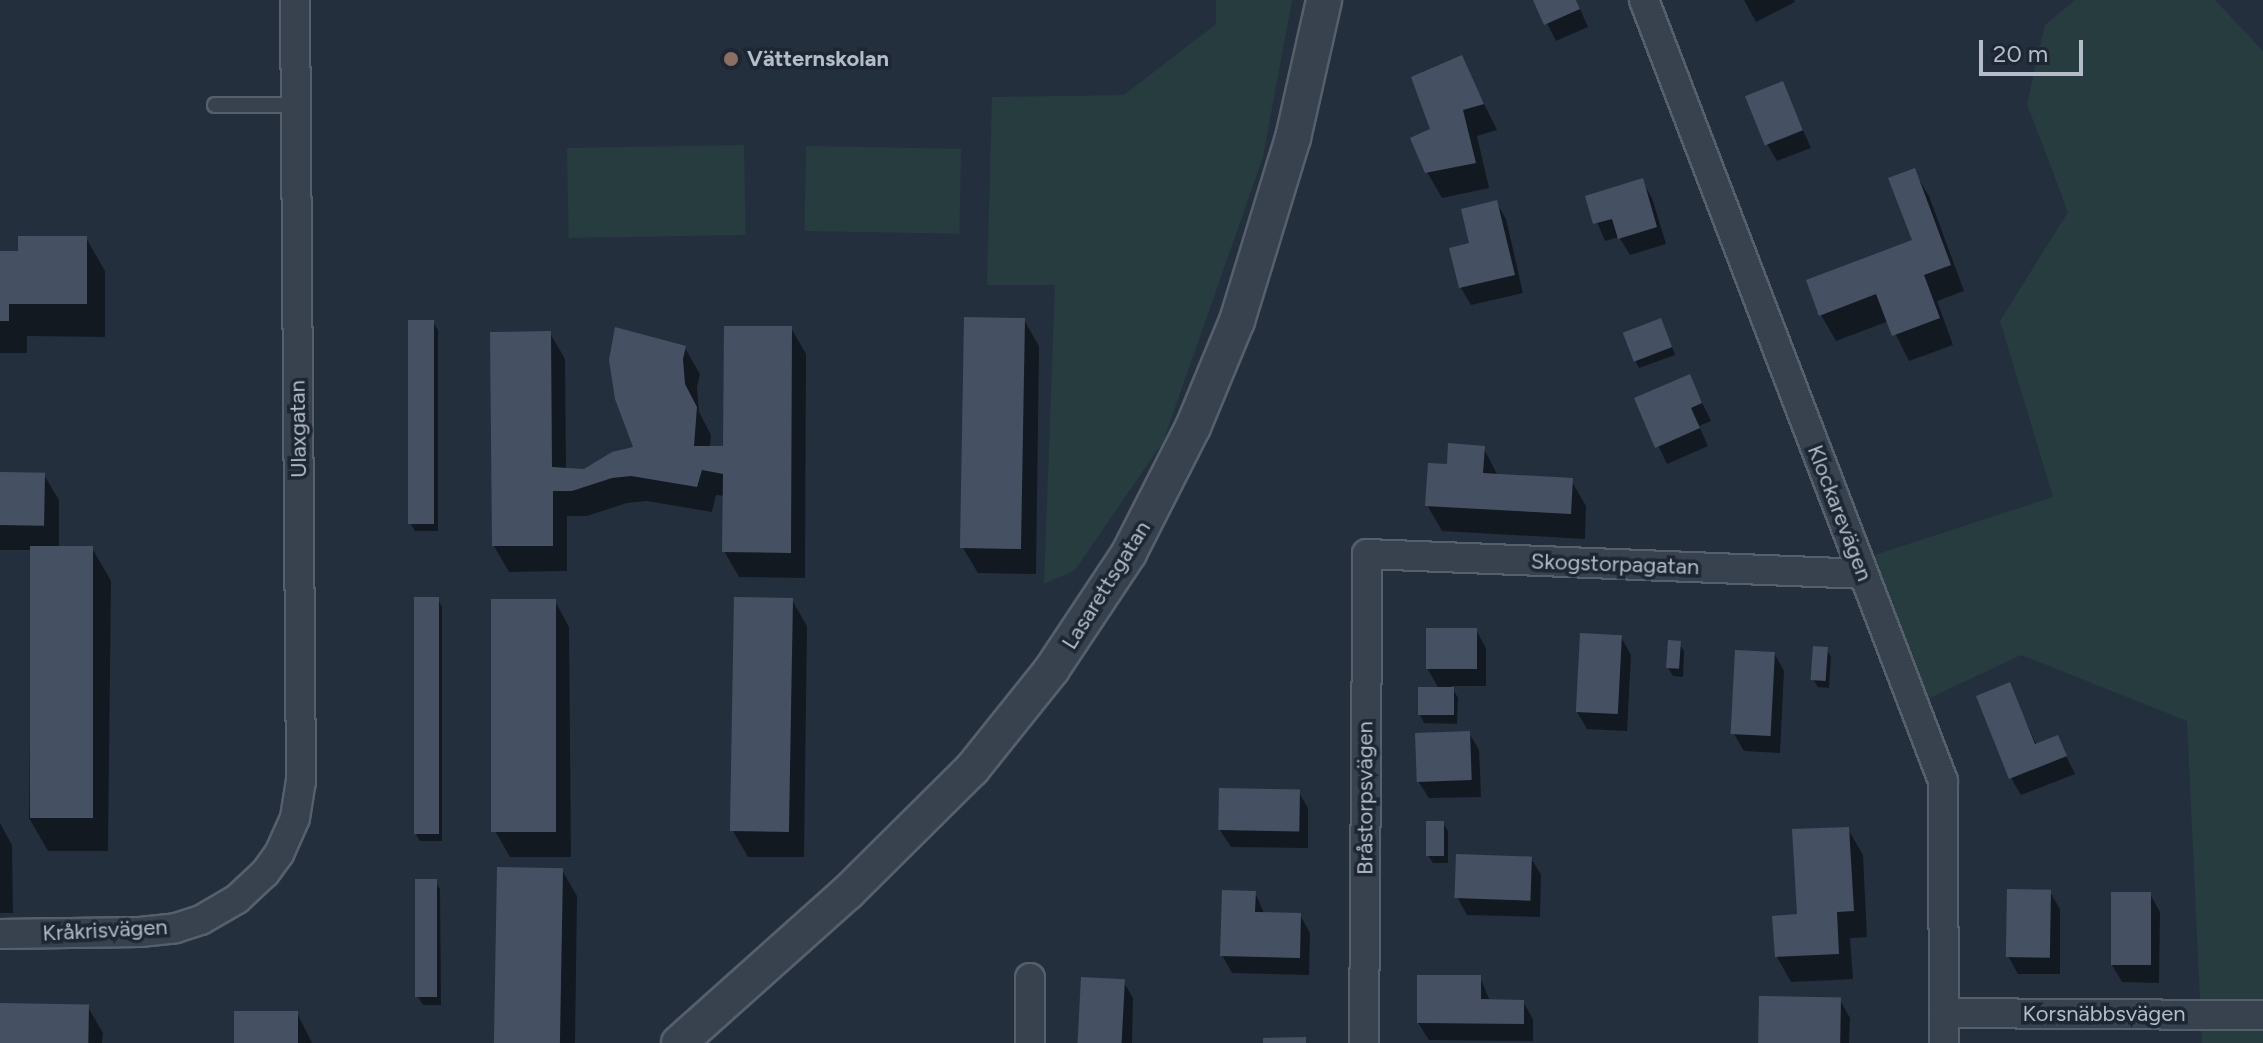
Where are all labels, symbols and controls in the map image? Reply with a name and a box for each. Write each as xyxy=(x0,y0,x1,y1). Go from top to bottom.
scale bar xyxy=(1983,24,2087,74)
text: 20 m xyxy=(1993,39,2048,68)
place label: Vätternskolan xyxy=(747,46,889,72)
marker: Vätternskolan xyxy=(722,50,740,68)
street label: Ulaxgatan xyxy=(284,380,312,478)
street label: Klockarevägen xyxy=(1802,441,1878,585)
street label: Lasarettsgatan xyxy=(1056,516,1156,654)
street label: Skogstorpagatan xyxy=(1530,548,1700,580)
street label: Bråstorpsvägen xyxy=(1352,721,1378,875)
street label: Kråkrisvägen xyxy=(42,914,168,946)
street label: Korsnäbbsvägen xyxy=(2022,1001,2186,1027)

